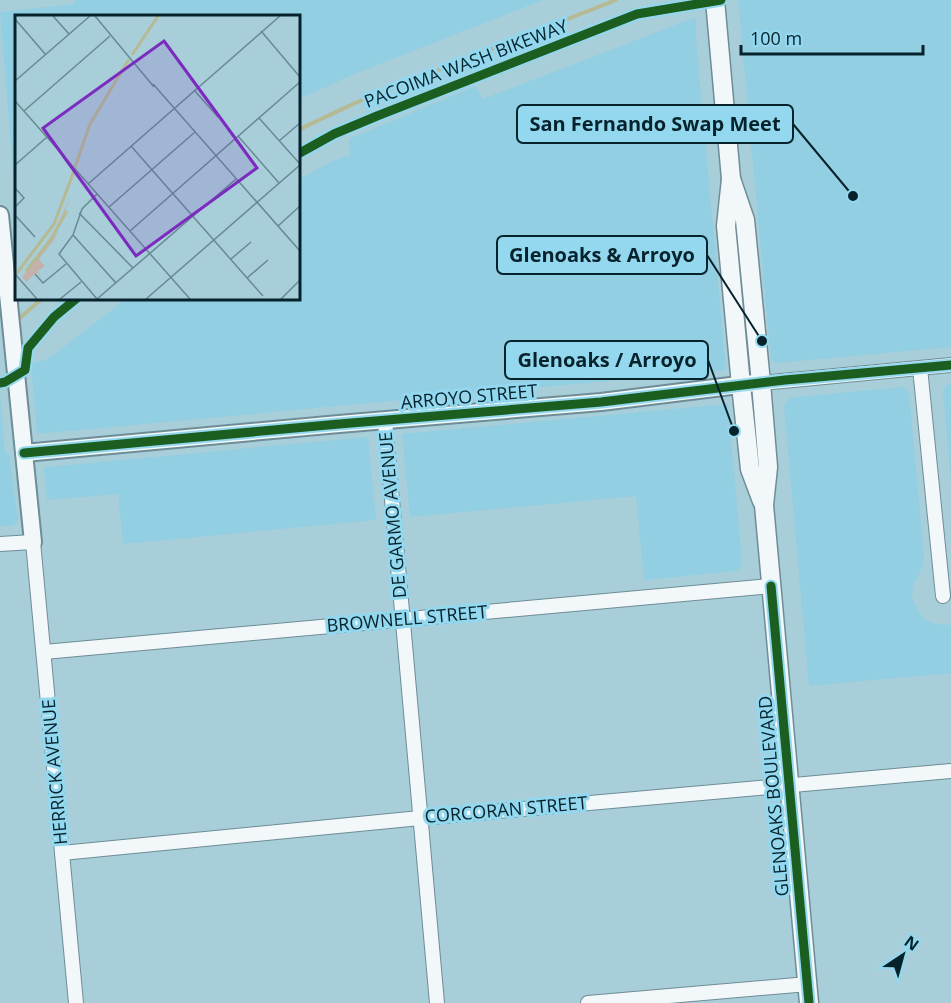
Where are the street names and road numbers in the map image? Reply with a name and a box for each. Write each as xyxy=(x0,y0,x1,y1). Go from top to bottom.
street label: PACOIMA WASH BIKEWAY xyxy=(360,13,572,113)
street label: ARROYO STREET xyxy=(400,378,538,414)
street label: DE GARMO AVENUE xyxy=(373,431,411,599)
street label: BROWNELL STREET xyxy=(326,599,488,637)
street label: GLENOAKS BOULEVARD xyxy=(752,695,794,897)
street label: HERRICK AVENUE xyxy=(36,698,72,846)
street label: CORCORAN STREET xyxy=(424,790,588,828)

